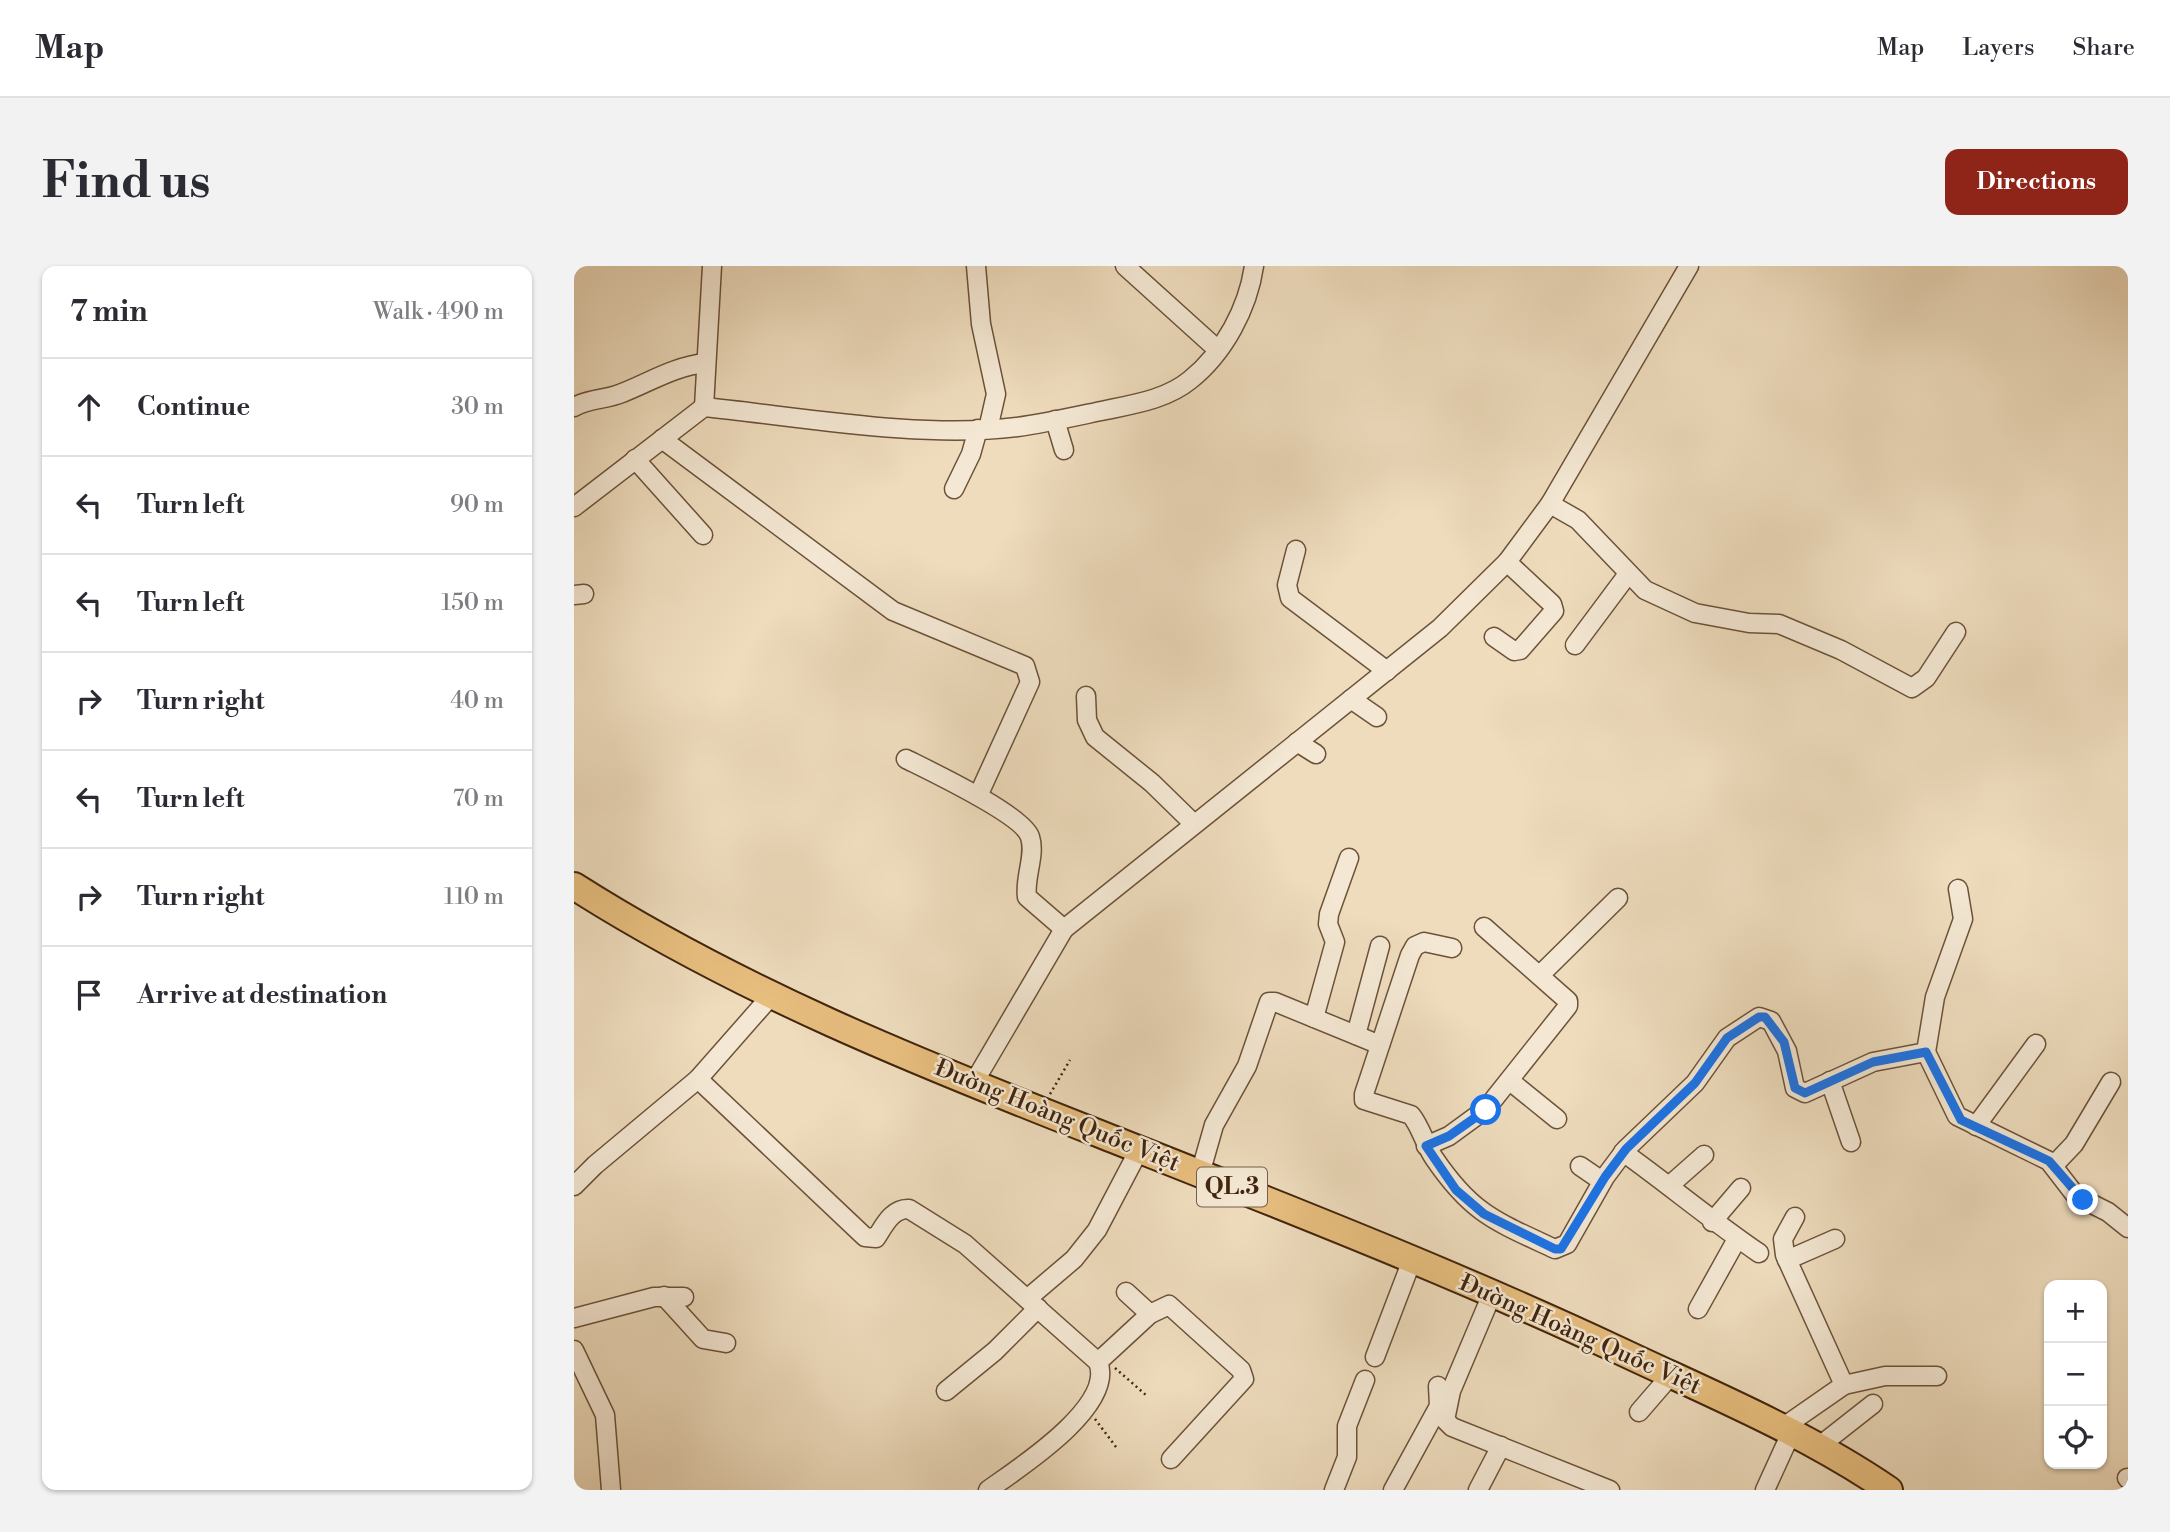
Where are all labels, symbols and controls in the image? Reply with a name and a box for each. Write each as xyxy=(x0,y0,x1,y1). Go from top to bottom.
text: Map xyxy=(35,28,104,69)
text: Map xyxy=(1877,33,1924,63)
text: Layers xyxy=(1962,33,2034,63)
text: Share xyxy=(2072,33,2135,63)
button: Directions xyxy=(1945,149,2128,215)
text: Find us xyxy=(42,152,211,213)
text: 7 min xyxy=(70,293,148,331)
text: Walk · 490 m xyxy=(373,298,504,326)
icon: ahead xyxy=(70,388,108,426)
text: Continue xyxy=(137,391,250,423)
text: 30 m xyxy=(451,393,504,421)
icon: left xyxy=(70,486,108,524)
text: Turn left xyxy=(137,489,245,521)
text: 90 m xyxy=(450,491,504,519)
icon: left xyxy=(70,584,108,622)
text: Turn left xyxy=(137,587,245,619)
text: 150 m xyxy=(441,589,504,617)
icon: right xyxy=(70,682,108,720)
text: Turn right xyxy=(137,685,265,717)
text: 40 m xyxy=(450,687,504,715)
icon: left xyxy=(70,780,108,818)
text: Turn left xyxy=(137,783,245,815)
text: 70 m xyxy=(453,785,504,813)
icon: right xyxy=(70,878,108,916)
text: Turn right xyxy=(137,881,265,913)
text: 110 m xyxy=(444,883,504,911)
icon: arrive xyxy=(70,976,108,1014)
text: Arrive at destination xyxy=(137,979,387,1011)
street label: Đường Hoàng Quốc Việt xyxy=(930,1053,1184,1179)
route start xyxy=(1470,1094,1501,1125)
road number: QL.3 xyxy=(1197,1168,1267,1206)
route end xyxy=(2067,1184,2098,1215)
street label: Đường Hoàng Quốc Việt xyxy=(1455,1268,1706,1402)
map controls xyxy=(2044,1280,2107,1469)
button: + xyxy=(2044,1280,2107,1343)
button: − xyxy=(2044,1343,2107,1406)
button: locate xyxy=(2044,1406,2107,1469)

